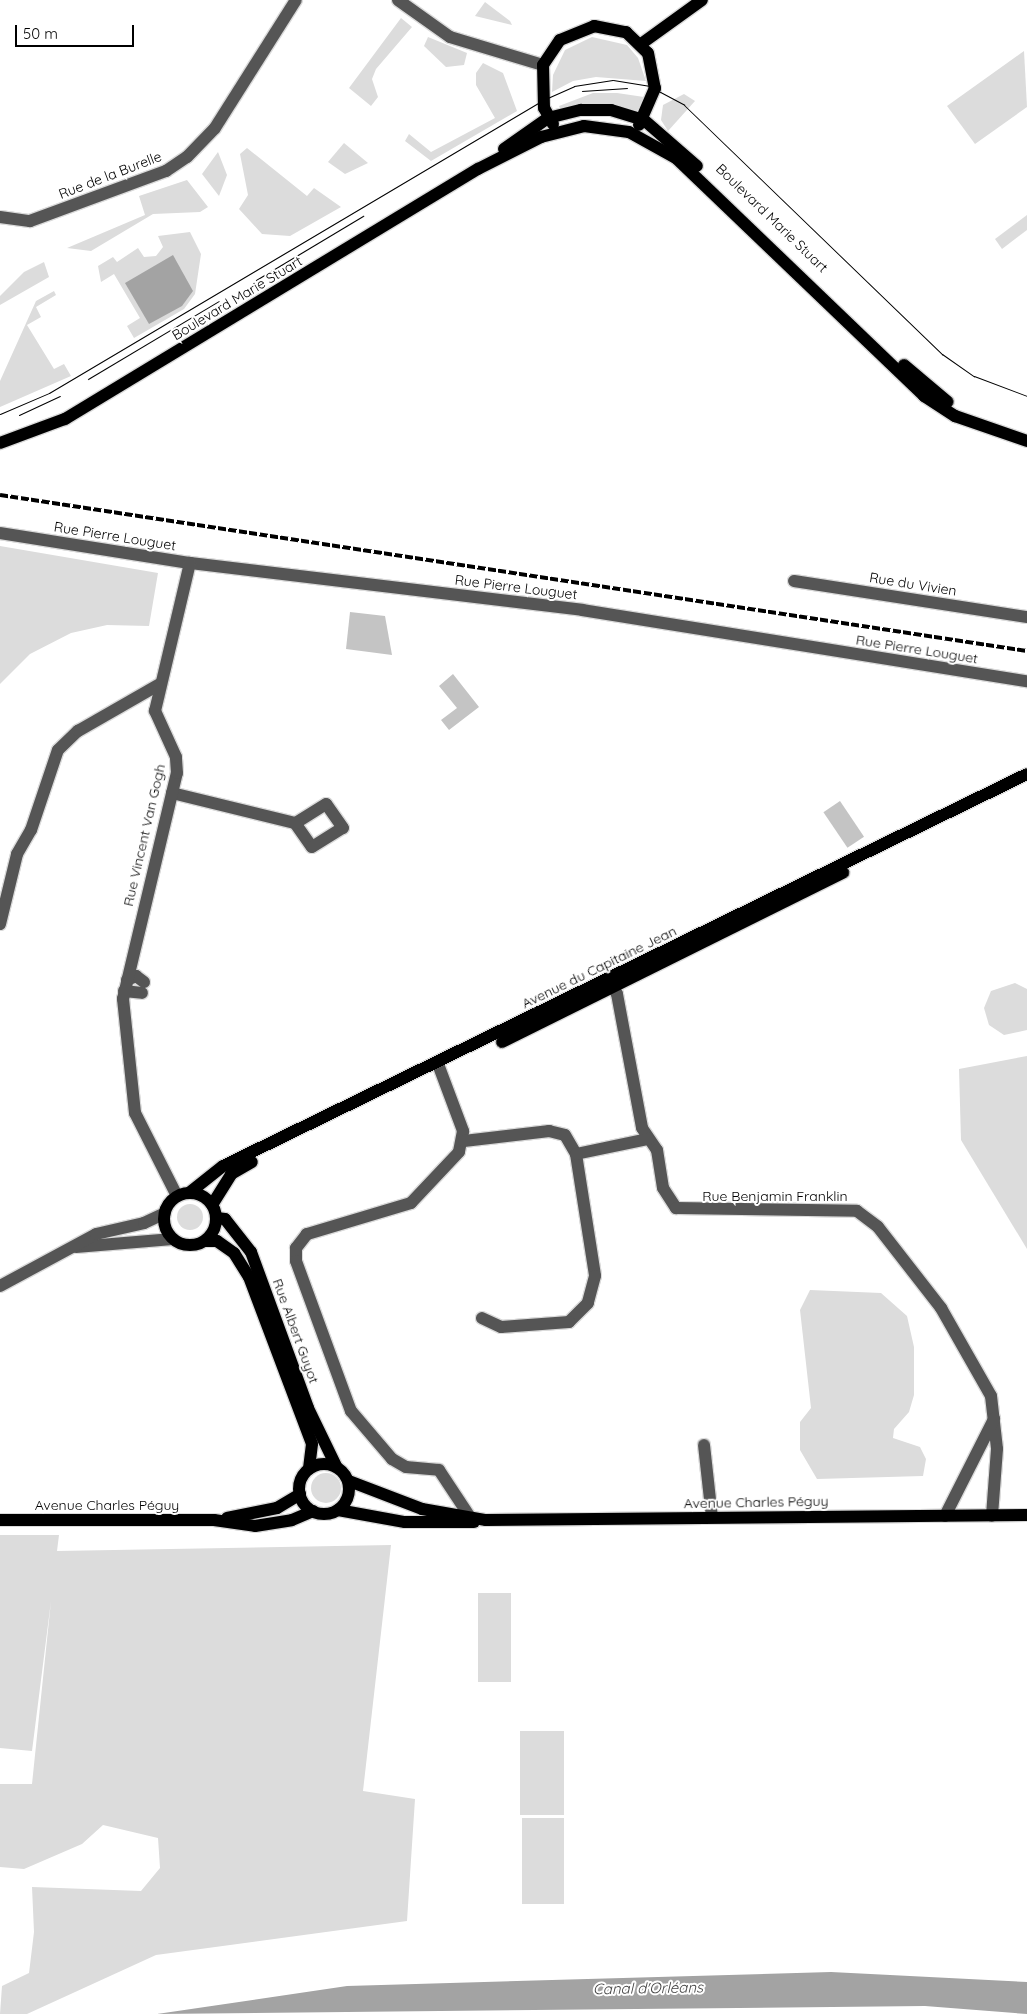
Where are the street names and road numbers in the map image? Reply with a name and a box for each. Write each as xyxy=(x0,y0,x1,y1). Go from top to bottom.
street label: Rue de la Burelle xyxy=(56,148,164,202)
street label: Boulevard Marie Stuart xyxy=(713,160,831,276)
street label: Boulevard Marie Stuart xyxy=(169,252,305,344)
street label: Rue Pierre Louguet xyxy=(53,518,177,554)
street label: Rue du Vivien xyxy=(868,569,958,599)
street label: Rue Pierre Louguet xyxy=(454,571,578,603)
street label: Rue Pierre Louguet xyxy=(855,631,979,667)
street label: Rue Vincent Van Gogh xyxy=(119,762,169,908)
street label: Avenue du Capitaine Jean xyxy=(519,922,679,1012)
street label: Rue Benjamin Franklin xyxy=(702,1188,848,1204)
street label: Rue Albert Guyot xyxy=(269,1276,323,1386)
street label: Avenue Charles Péguy xyxy=(684,1492,828,1512)
street label: Avenue Charles Péguy xyxy=(35,1497,179,1513)

